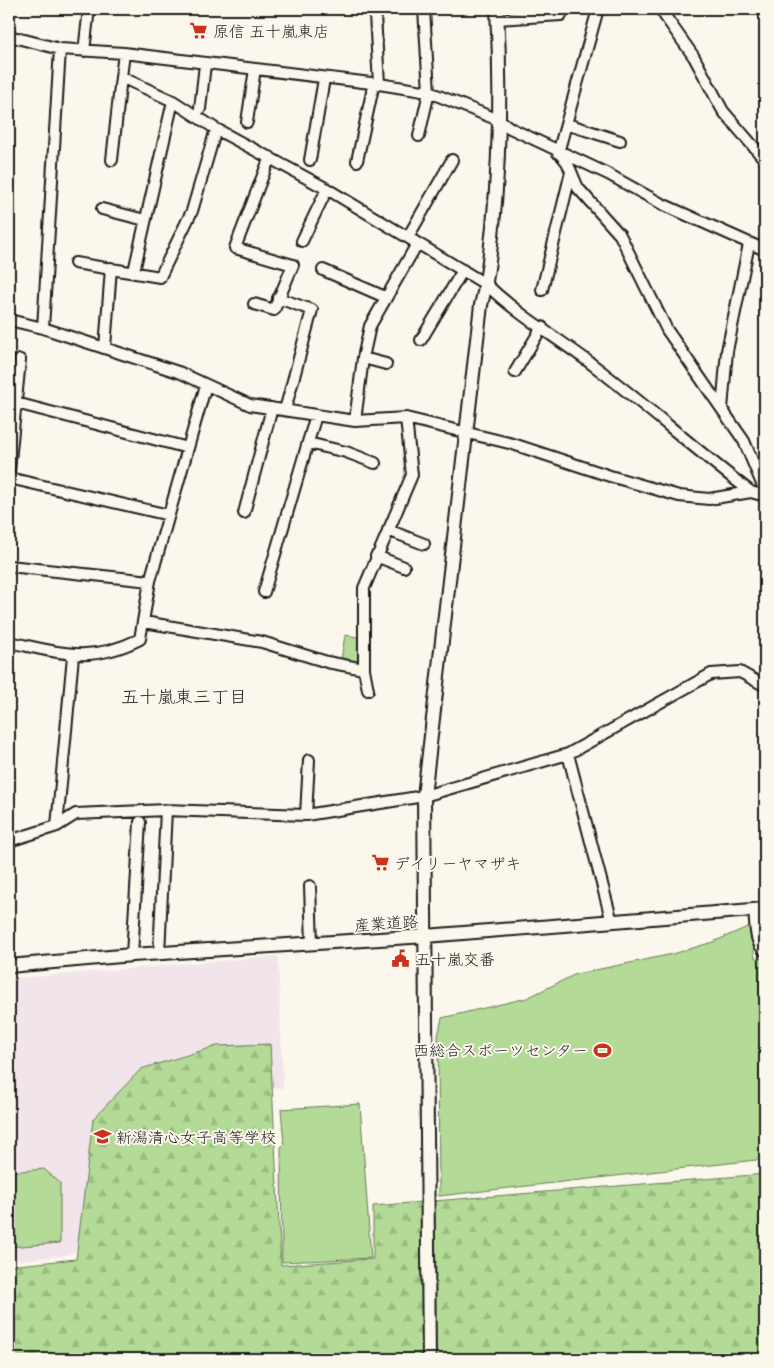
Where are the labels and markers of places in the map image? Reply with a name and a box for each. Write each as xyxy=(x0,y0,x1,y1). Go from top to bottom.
supermarket icon: 原信 五十嵐東店 xyxy=(189,21,209,41)
place label: 原信 五十嵐東店 xyxy=(213,23,329,42)
supermarket icon: デイリーヤマザキ xyxy=(370,853,390,873)
place label: デイリーヤマザキ xyxy=(394,855,521,874)
public building icon: 五十嵐交番 xyxy=(391,949,411,969)
place label: 五十嵐交番 xyxy=(415,951,495,970)
sports icon: 西総合スポーツセンター xyxy=(592,1040,612,1060)
place label: 西総合スポーツセンター xyxy=(413,1042,588,1061)
school or university icon: 新潟清心女子高等学校 xyxy=(92,1127,112,1147)
place label: 新潟清心女子高等学校 xyxy=(116,1129,276,1148)

